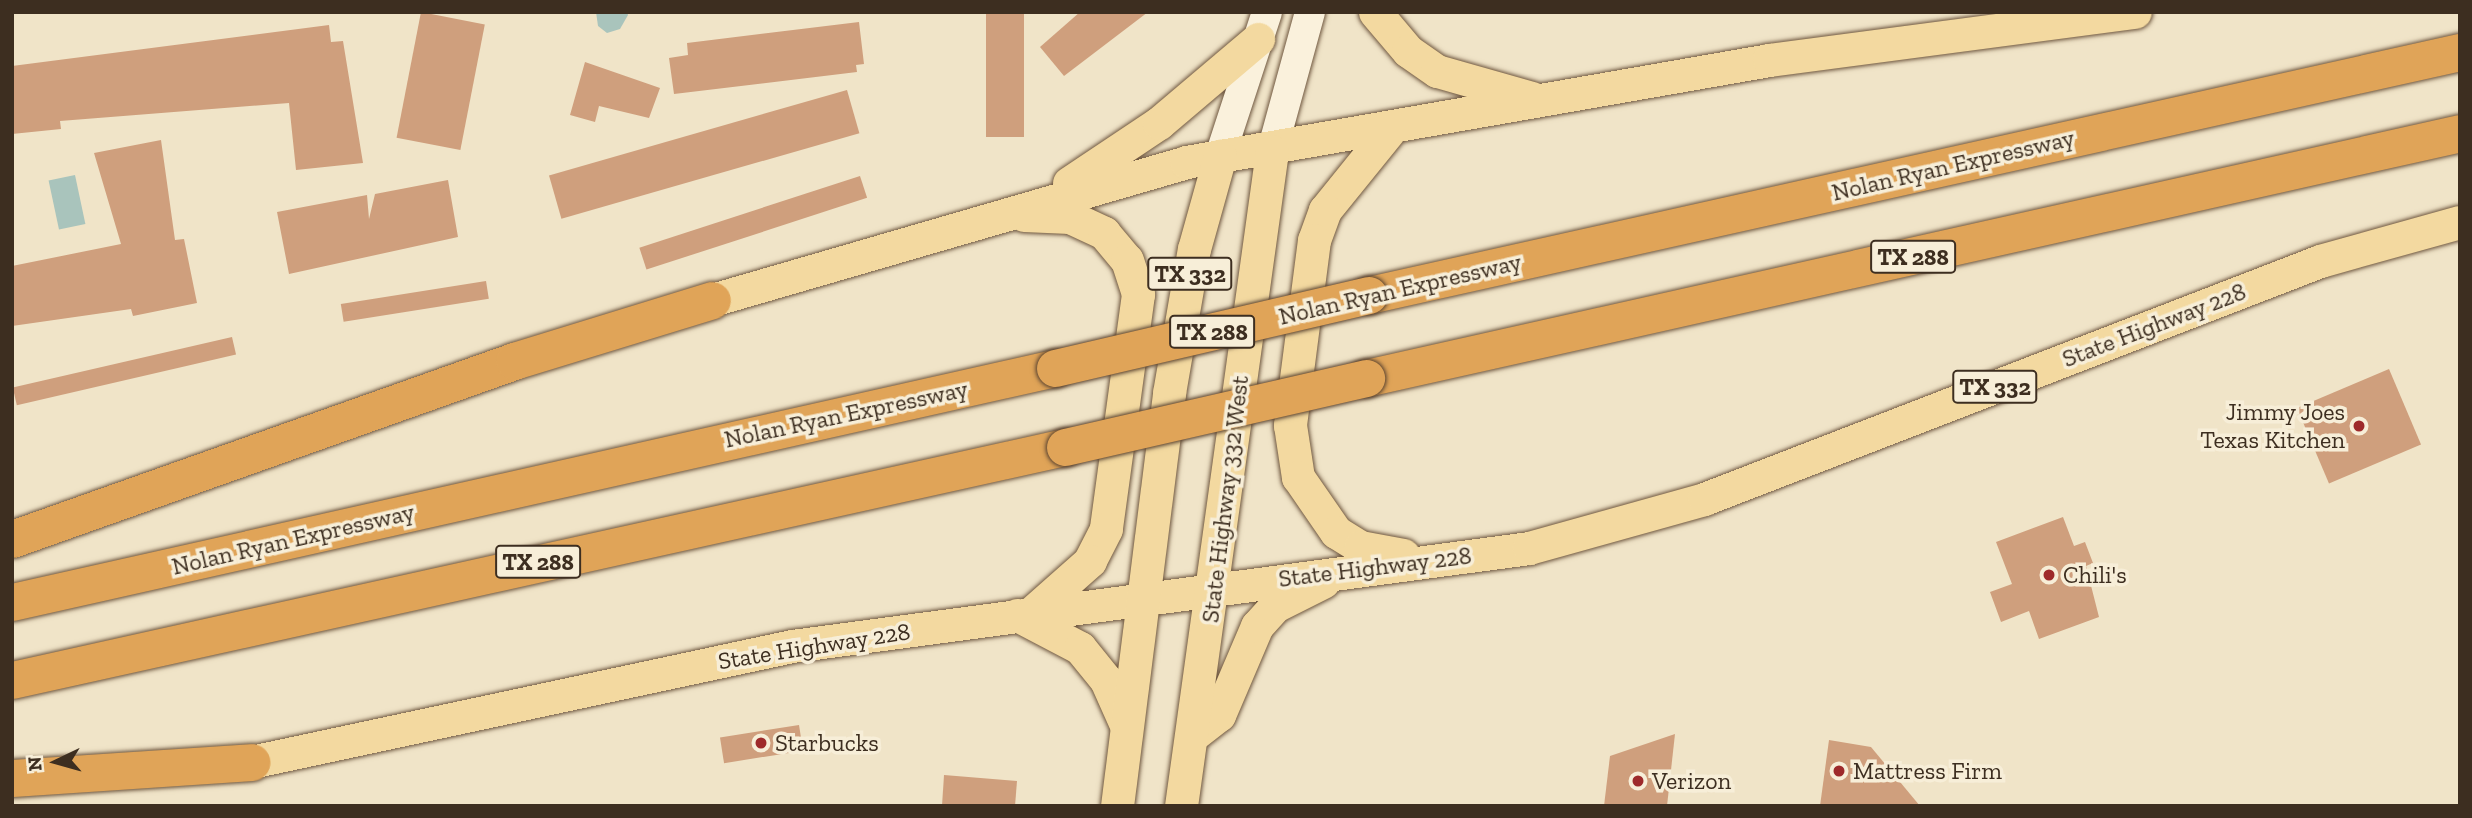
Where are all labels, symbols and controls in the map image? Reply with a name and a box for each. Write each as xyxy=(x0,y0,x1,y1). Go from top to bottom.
street label: Nolan Ryan Expressway xyxy=(1829,123,2077,207)
road number: TX 288 xyxy=(1869,238,1957,276)
street label: Nolan Ryan Expressway xyxy=(1276,247,1524,331)
road number: TX 332 xyxy=(1146,255,1234,294)
street label: State Highway 228 xyxy=(2058,277,2250,373)
road number: TX 288 xyxy=(1168,312,1256,352)
road number: TX 332 xyxy=(1951,368,2039,406)
street label: State Highway 332 West xyxy=(1195,373,1255,625)
street label: Nolan Ryan Expressway xyxy=(722,374,970,454)
place label: Jimmy Joes Texas Kitchen xyxy=(2200,398,2345,454)
marker: Jimmy Joes Texas Kitchen xyxy=(2351,418,2367,434)
street label: Nolan Ryan Expressway xyxy=(169,497,417,581)
street label: State Highway 228 xyxy=(1277,541,1473,593)
road number: TX 288 xyxy=(494,542,582,582)
place label: Chili's xyxy=(2063,561,2127,589)
marker: Chili's xyxy=(2041,567,2057,583)
street label: State Highway 228 xyxy=(716,617,912,675)
north arrow xyxy=(21,727,91,797)
place label: Starbucks xyxy=(775,729,879,757)
marker: Starbucks xyxy=(753,735,769,751)
text: N xyxy=(22,756,47,772)
place label: Mattress Firm xyxy=(1853,757,2002,785)
marker: Mattress Firm xyxy=(1831,763,1847,779)
place label: Verizon xyxy=(1652,767,1731,795)
marker: Verizon xyxy=(1630,773,1646,789)

